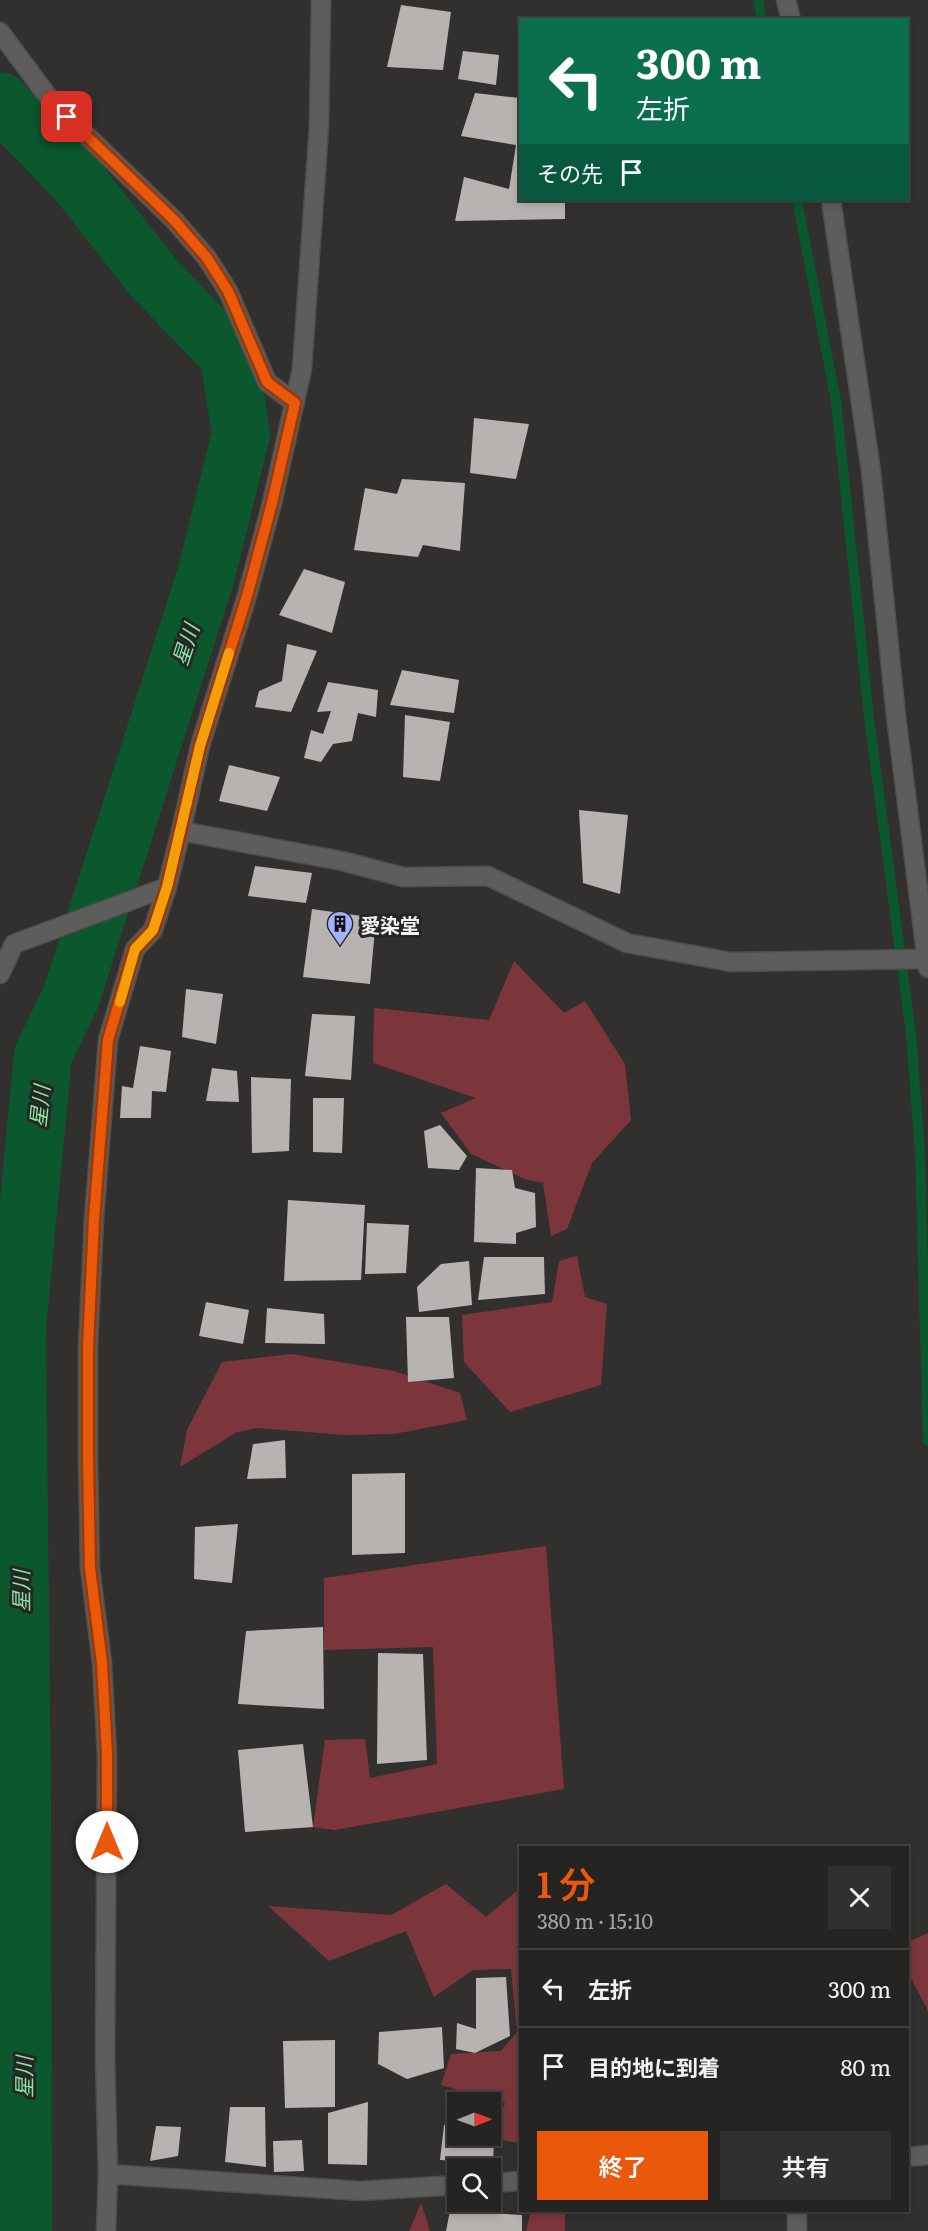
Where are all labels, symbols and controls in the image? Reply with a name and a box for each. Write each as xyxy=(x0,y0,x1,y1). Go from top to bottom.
text: 300 m xyxy=(636,30,761,92)
icon: left xyxy=(537,42,615,120)
text: 左折 xyxy=(636,87,690,127)
pin xyxy=(41,91,92,142)
icon: arrive xyxy=(50,100,83,133)
text: その先 xyxy=(537,156,603,189)
icon: arrive xyxy=(615,156,648,189)
water label: 星川 xyxy=(163,617,206,669)
building icon: 愛染堂 xyxy=(325,909,355,947)
place label: 愛染堂 xyxy=(360,909,420,939)
water label: 星川 xyxy=(20,1082,56,1129)
water label: 星川 xyxy=(4,1568,35,1612)
position arrow xyxy=(75,1810,139,1874)
text: 1 分 xyxy=(537,1856,595,1909)
button: close xyxy=(828,1866,891,1929)
text: 380 m · 15:10 xyxy=(537,1905,653,1935)
icon: left xyxy=(537,1972,570,2005)
text: 左折 xyxy=(588,1972,632,2005)
text: 300 m xyxy=(828,1972,891,2005)
icon: arrive xyxy=(537,2050,570,2083)
text: 目的地に到着 xyxy=(588,2050,720,2083)
text: 80 m xyxy=(840,2050,891,2083)
water label: 星川 xyxy=(7,2054,38,2098)
north arrow xyxy=(447,2092,501,2146)
map controls xyxy=(447,2092,501,2212)
button: 終了 xyxy=(537,2131,708,2200)
button: 共有 xyxy=(720,2131,891,2200)
button: search xyxy=(447,2158,501,2212)

